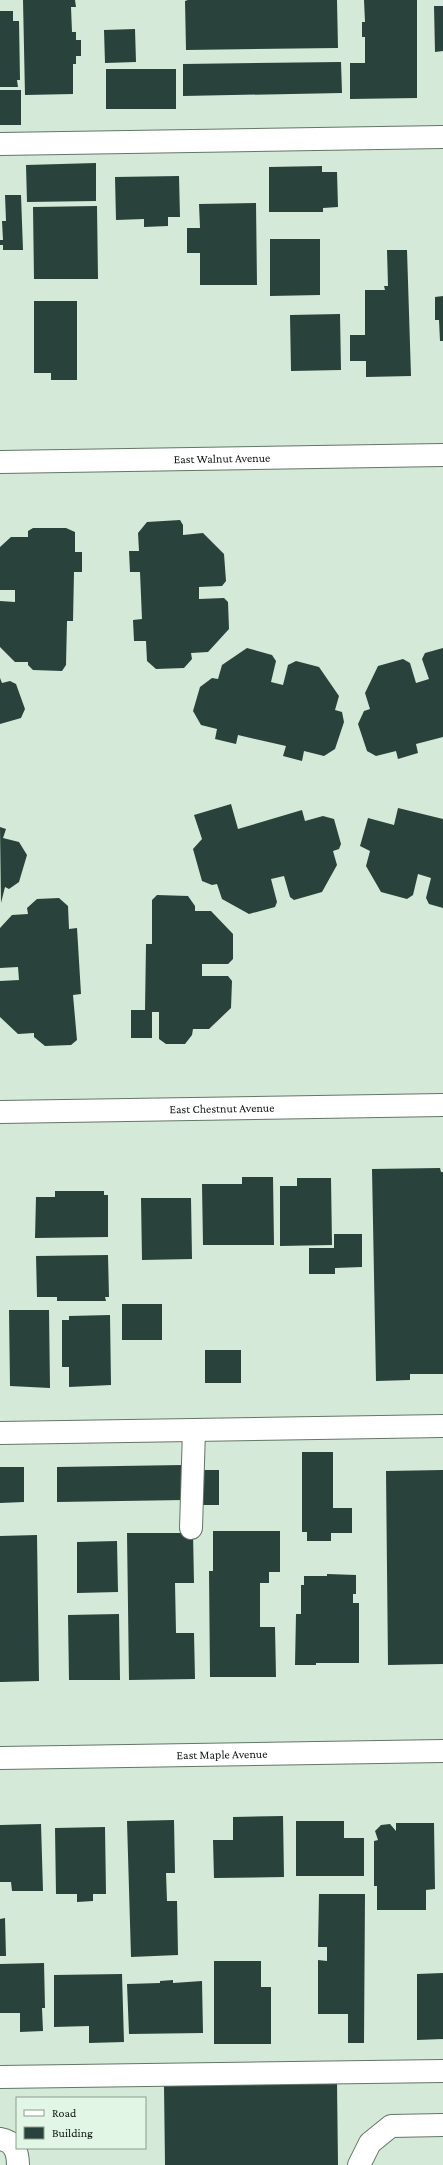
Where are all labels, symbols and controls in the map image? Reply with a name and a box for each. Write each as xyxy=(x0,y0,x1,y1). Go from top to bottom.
street label: East Walnut Avenue xyxy=(174,451,270,466)
street label: East Chestnut Avenue xyxy=(169,1101,275,1116)
street label: East Maple Avenue xyxy=(176,1747,268,1762)
legend xyxy=(16,2097,146,2149)
text: Road xyxy=(52,2106,77,2120)
text: Building xyxy=(52,2126,93,2140)

